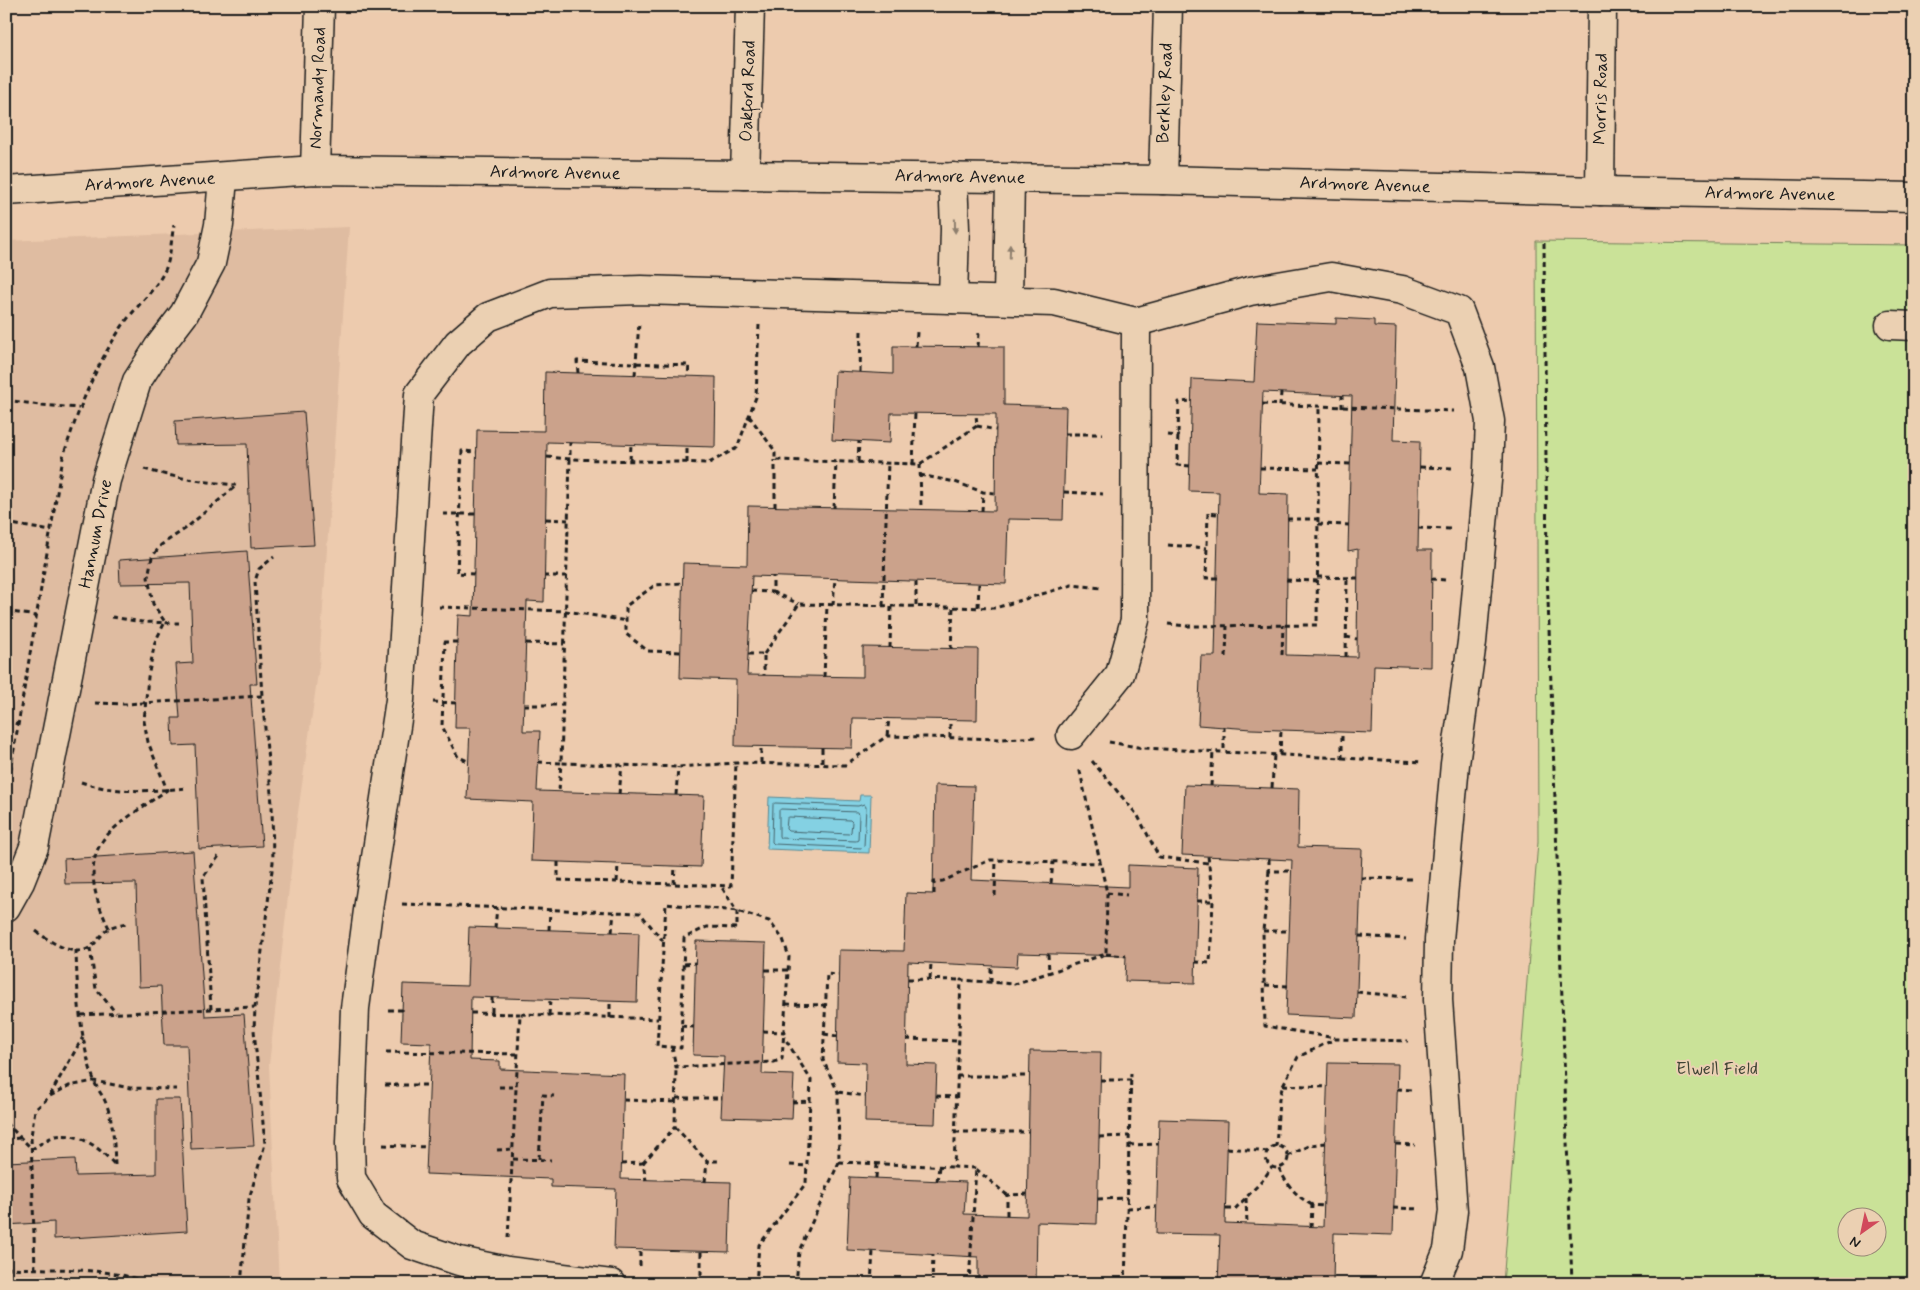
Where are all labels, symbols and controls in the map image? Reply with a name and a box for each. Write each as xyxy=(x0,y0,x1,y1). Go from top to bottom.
street label: Normandy Road xyxy=(304,27,332,149)
street label: Oakford Road xyxy=(734,40,764,142)
street label: Berkley Road xyxy=(1151,42,1179,144)
street label: Morris Road xyxy=(1588,53,1614,145)
street label: Ardmore Avenue xyxy=(489,160,621,186)
street label: Ardmore Avenue xyxy=(894,164,1026,190)
street label: Ardmore Avenue xyxy=(84,167,216,197)
street label: Ardmore Avenue xyxy=(1299,171,1431,199)
street label: Ardmore Avenue xyxy=(1704,181,1836,207)
one-way arrow xyxy=(951,218,959,234)
one-way arrow xyxy=(1006,243,1014,259)
street label: Hannum Drive xyxy=(74,477,118,591)
park label: Elwell Field xyxy=(1676,1057,1758,1081)
north arrow xyxy=(1838,1208,1888,1258)
text: N xyxy=(1847,1232,1864,1252)

